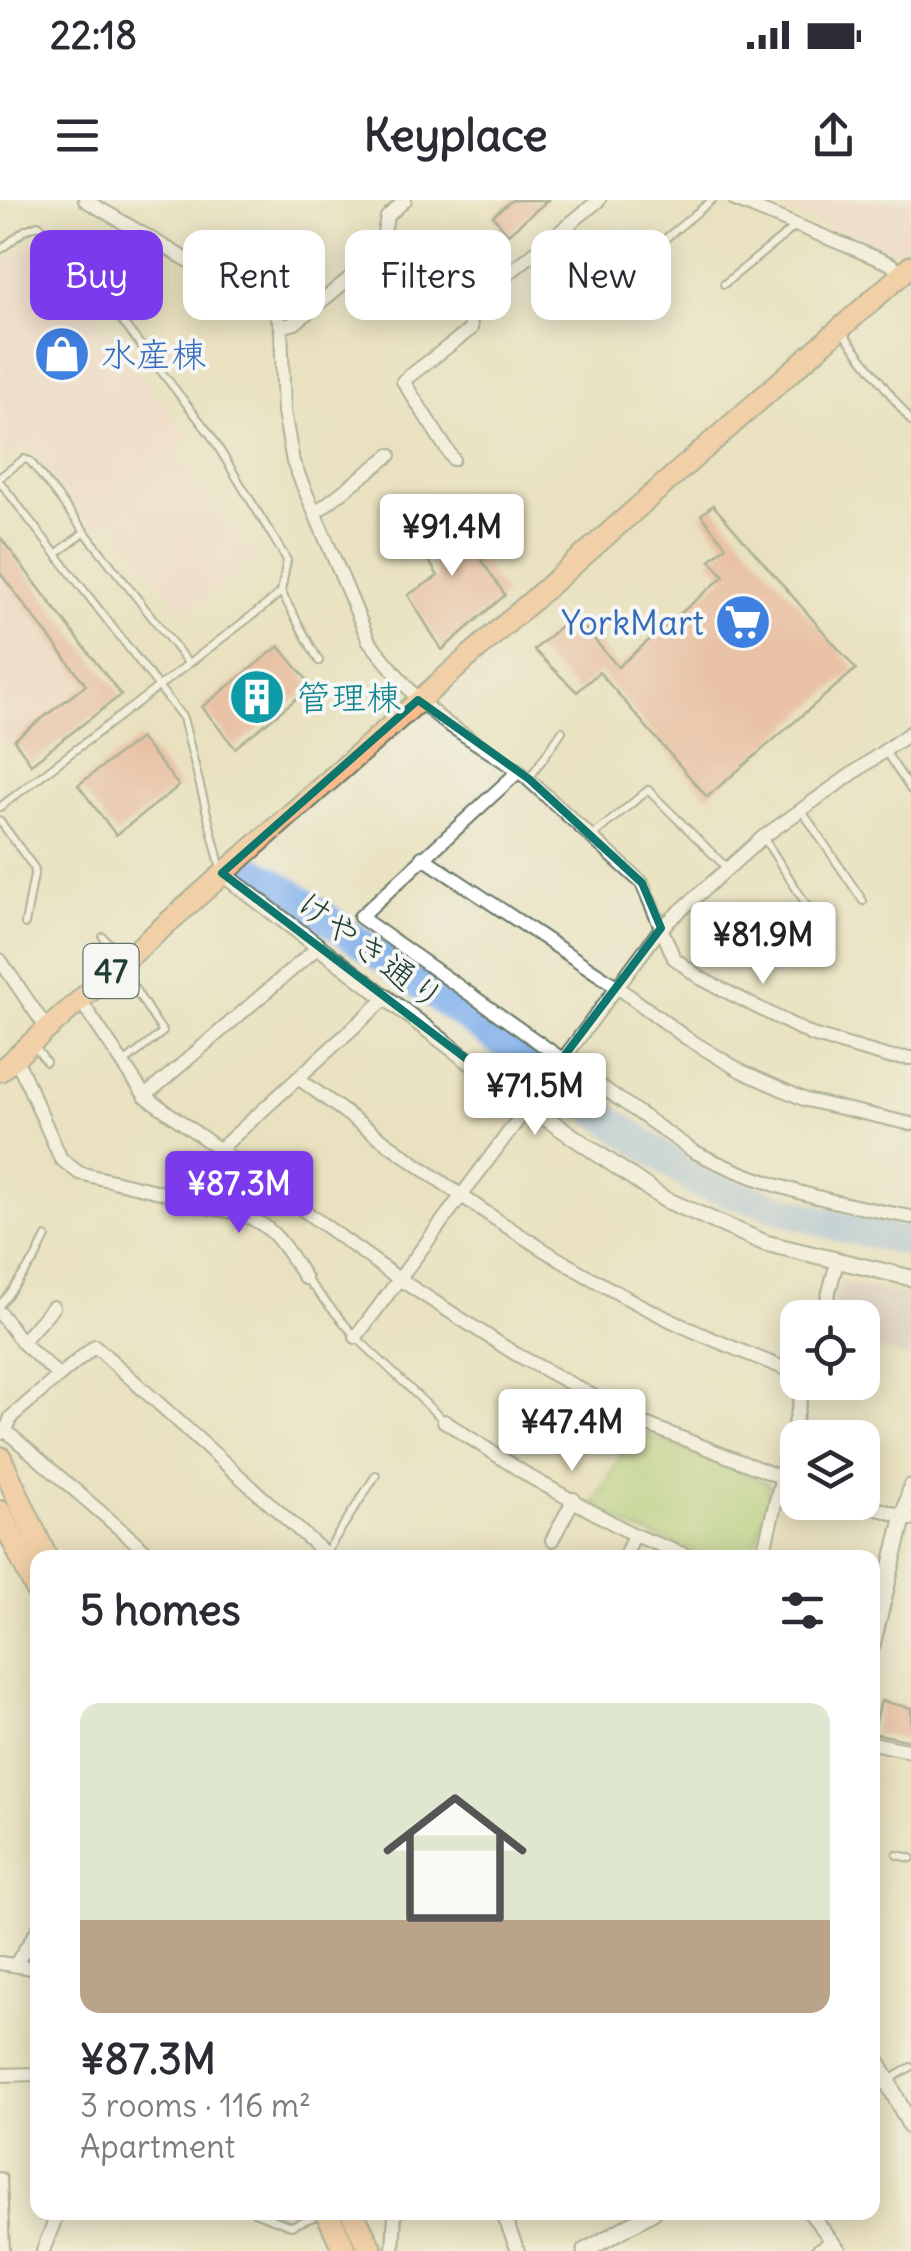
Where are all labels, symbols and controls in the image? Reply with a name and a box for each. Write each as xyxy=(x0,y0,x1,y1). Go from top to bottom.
text: 22:18 xyxy=(50,12,137,59)
text: Keyplace xyxy=(363,107,548,163)
icon: menu xyxy=(50,108,105,163)
icon: share xyxy=(806,108,861,163)
chip: Buy xyxy=(30,230,163,320)
chip: Rent xyxy=(183,230,325,320)
chip: Filters xyxy=(345,230,511,320)
chip: New xyxy=(531,230,671,320)
shop icon: 水産棟 xyxy=(32,324,92,384)
place label: 水産棟 xyxy=(101,332,206,376)
pin: ¥91.4M xyxy=(371,494,533,579)
text: ¥91.4M xyxy=(402,506,502,547)
supermarket icon: YorkMart xyxy=(713,592,773,652)
place label: YorkMart xyxy=(561,600,704,644)
building icon: 管理棟 xyxy=(227,667,287,727)
place label: 管理棟 xyxy=(296,675,401,719)
street label: けやき通り xyxy=(288,880,454,1020)
pin: ¥81.9M xyxy=(682,902,844,987)
text: ¥81.9M xyxy=(713,914,813,955)
road number: 47 xyxy=(84,944,138,998)
pin: ¥71.5M xyxy=(454,1053,616,1138)
text: ¥71.5M xyxy=(486,1065,584,1106)
pin: ¥87.3M xyxy=(158,1151,320,1236)
text: ¥87.3M xyxy=(187,1163,291,1204)
map controls xyxy=(780,1300,880,1520)
button: locate xyxy=(780,1300,880,1400)
pin: ¥47.4M xyxy=(491,1389,653,1474)
text: ¥47.4M xyxy=(520,1401,624,1442)
button: layers xyxy=(780,1420,880,1520)
icon: filters xyxy=(775,1583,830,1638)
text: 5 homes xyxy=(80,1584,241,1636)
icon: home xyxy=(365,1768,545,1948)
text: ¥87.3M xyxy=(80,2033,216,2085)
text: 3 rooms · 116 m² xyxy=(80,2085,311,2126)
text: Apartment xyxy=(80,2126,235,2167)

